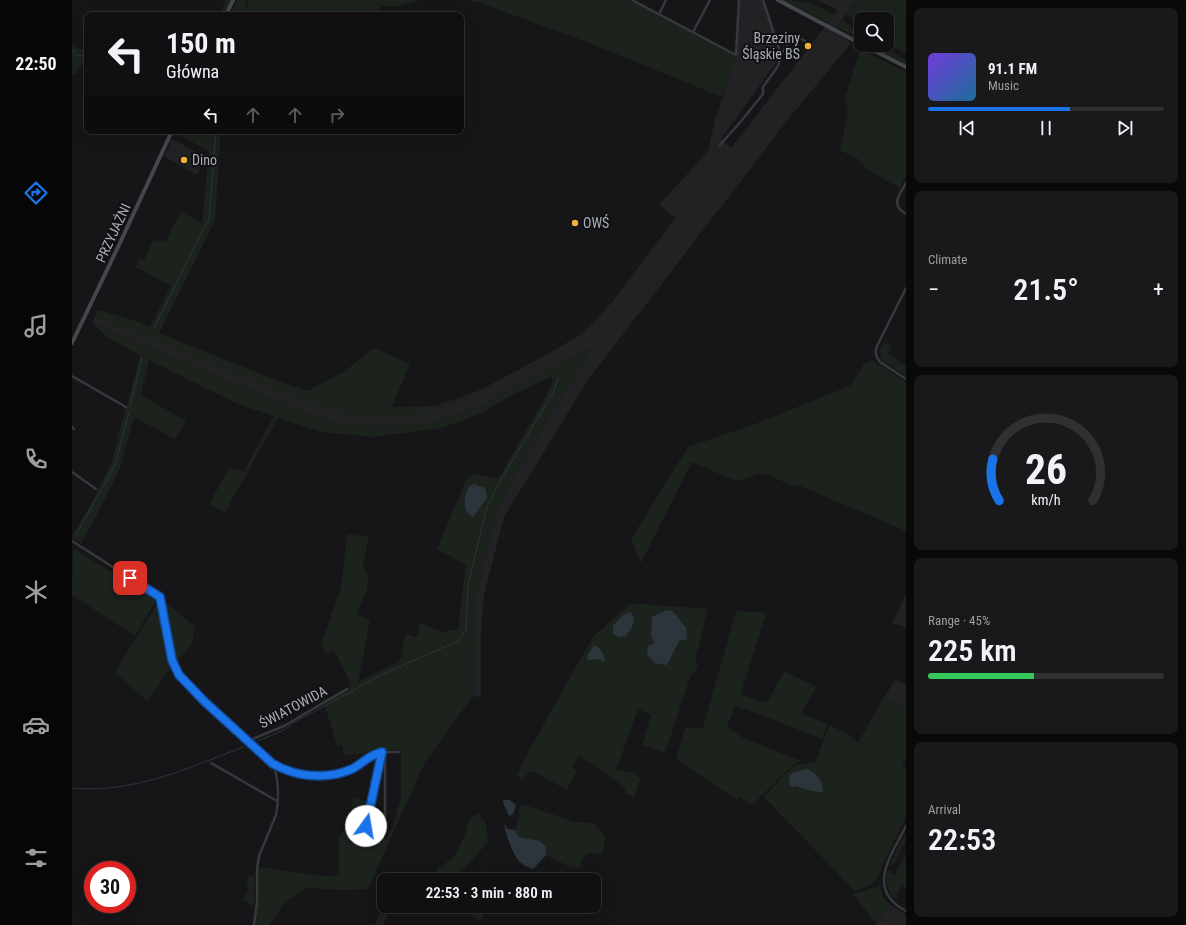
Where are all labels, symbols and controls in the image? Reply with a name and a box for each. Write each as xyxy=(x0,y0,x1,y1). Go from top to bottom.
map controls xyxy=(854,12,894,52)
button: search xyxy=(854,12,894,52)
text: 150 m xyxy=(166,27,236,60)
icon: left xyxy=(100,28,152,80)
place label: Brzeziny Śląskie BS xyxy=(742,30,800,62)
marker: Brzeziny Śląskie BS xyxy=(803,41,813,51)
text: 22:50 xyxy=(15,53,57,74)
text: 91.1 FM xyxy=(988,60,1037,78)
text: Główna xyxy=(166,61,219,82)
text: Music xyxy=(988,78,1019,93)
icon: left xyxy=(200,104,222,126)
icon: ahead xyxy=(242,104,264,126)
icon: ahead xyxy=(284,104,306,126)
icon: right xyxy=(326,104,348,126)
icon: previous xyxy=(956,117,978,139)
icon: pause xyxy=(1035,117,1057,139)
icon: next xyxy=(1114,117,1136,139)
place label: Dino xyxy=(192,152,217,168)
marker: Dino xyxy=(179,155,189,165)
icon: directions xyxy=(22,179,50,207)
street label: PRZYJAŹNI xyxy=(91,200,134,265)
place label: OWŚ xyxy=(583,214,609,231)
marker: OWŚ xyxy=(570,218,580,228)
text: Climate xyxy=(928,252,967,267)
text: 21.5° xyxy=(1013,272,1079,307)
text: − xyxy=(928,277,939,302)
text: + xyxy=(1153,277,1164,302)
icon: music xyxy=(22,312,50,340)
text: 26 xyxy=(1025,444,1067,493)
icon: phone xyxy=(22,445,50,473)
text: km/h xyxy=(1031,491,1061,507)
pin xyxy=(113,561,147,595)
icon: arrive xyxy=(119,567,141,589)
icon: climate xyxy=(22,578,50,606)
text: Range · 45% xyxy=(928,613,990,628)
text: 225 km xyxy=(928,633,1017,668)
street label: ŚWIATOWIDA xyxy=(256,682,330,732)
icon: car xyxy=(22,711,50,739)
text: Arrival xyxy=(928,802,961,817)
position arrow xyxy=(345,805,387,847)
text: 22:53 xyxy=(928,822,996,857)
icon: filters xyxy=(22,844,50,872)
speed limit sign: 30 xyxy=(84,861,136,913)
text: 22:53 · 3 min · 880 m xyxy=(426,884,552,902)

